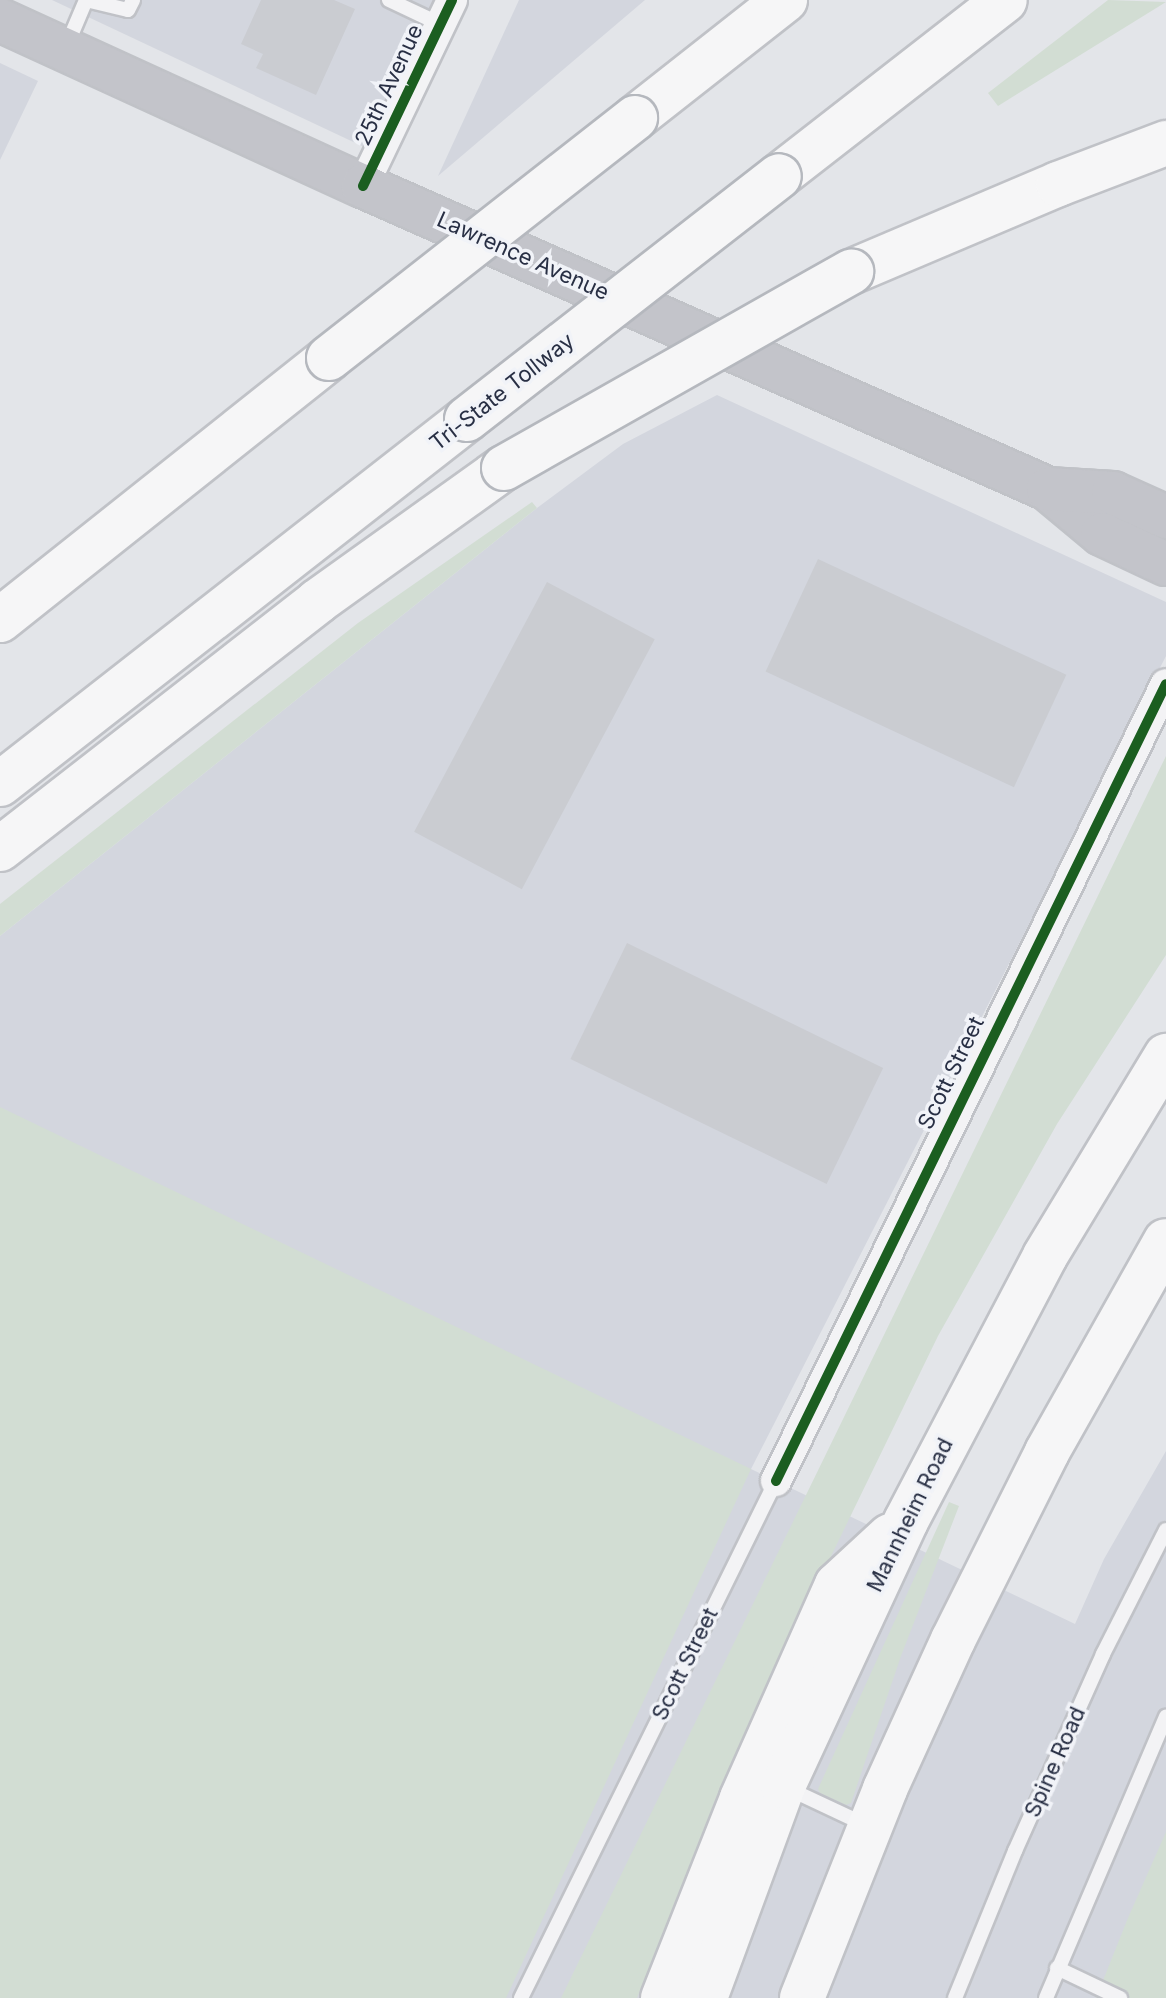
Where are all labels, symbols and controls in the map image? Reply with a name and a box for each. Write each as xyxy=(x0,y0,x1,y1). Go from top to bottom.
street label: 25th Avenue xyxy=(349,20,429,150)
street label: Lawrence Avenue xyxy=(433,206,613,306)
street label: Tri-State Tollway xyxy=(425,328,579,456)
street label: Scott Street xyxy=(912,1012,990,1134)
street label: Mannheim Road xyxy=(861,1434,959,1596)
street label: Scott Street xyxy=(646,1603,724,1725)
street label: Spine Road xyxy=(1019,1703,1091,1821)

